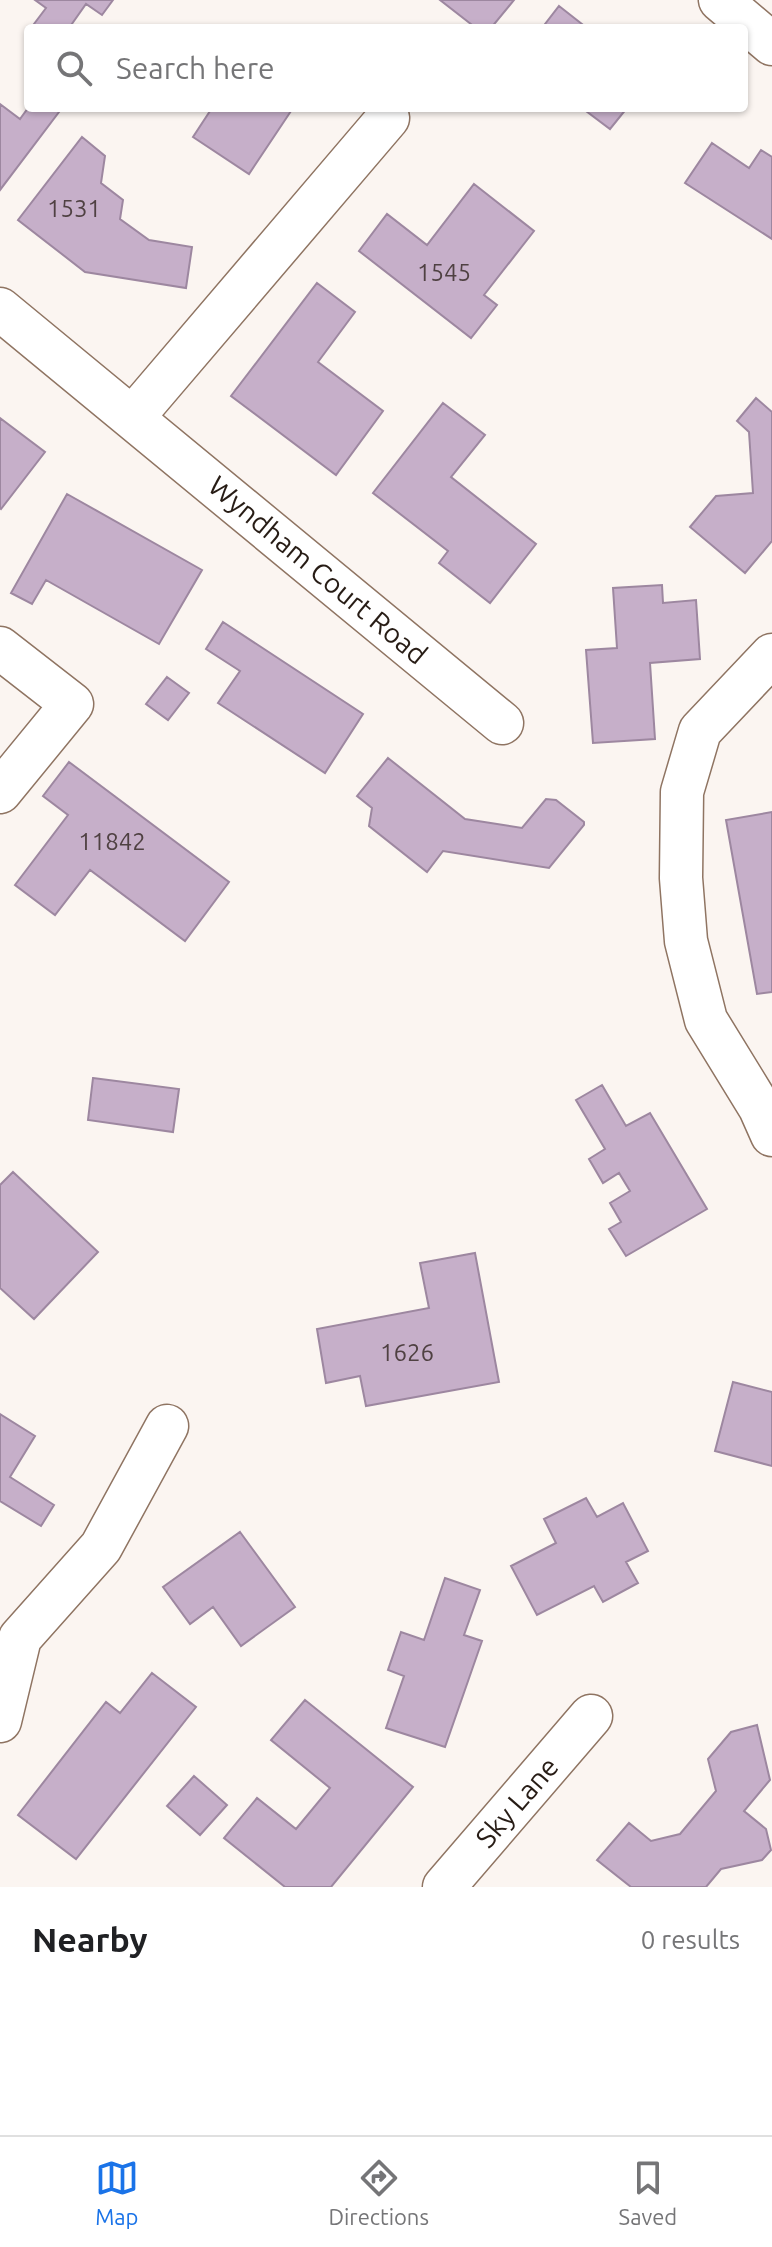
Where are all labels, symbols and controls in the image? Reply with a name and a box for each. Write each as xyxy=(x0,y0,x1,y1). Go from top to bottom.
search box xyxy=(24,24,748,112)
icon: search xyxy=(52,46,96,90)
text: Search here xyxy=(116,51,275,85)
house number: 1531 xyxy=(47,195,101,222)
house number: 1545 xyxy=(417,259,471,286)
street label: Wyndham Court Road xyxy=(203,469,434,670)
house number: 11842 xyxy=(78,828,146,855)
house number: 1626 xyxy=(380,1339,434,1366)
street label: Sky Lane xyxy=(469,1750,564,1853)
text: Nearby xyxy=(32,1920,147,1958)
text: 0 results xyxy=(641,1925,740,1954)
tab: Map xyxy=(95,2156,139,2229)
tab: Directions xyxy=(328,2156,429,2229)
tab: Saved xyxy=(619,2156,677,2229)

